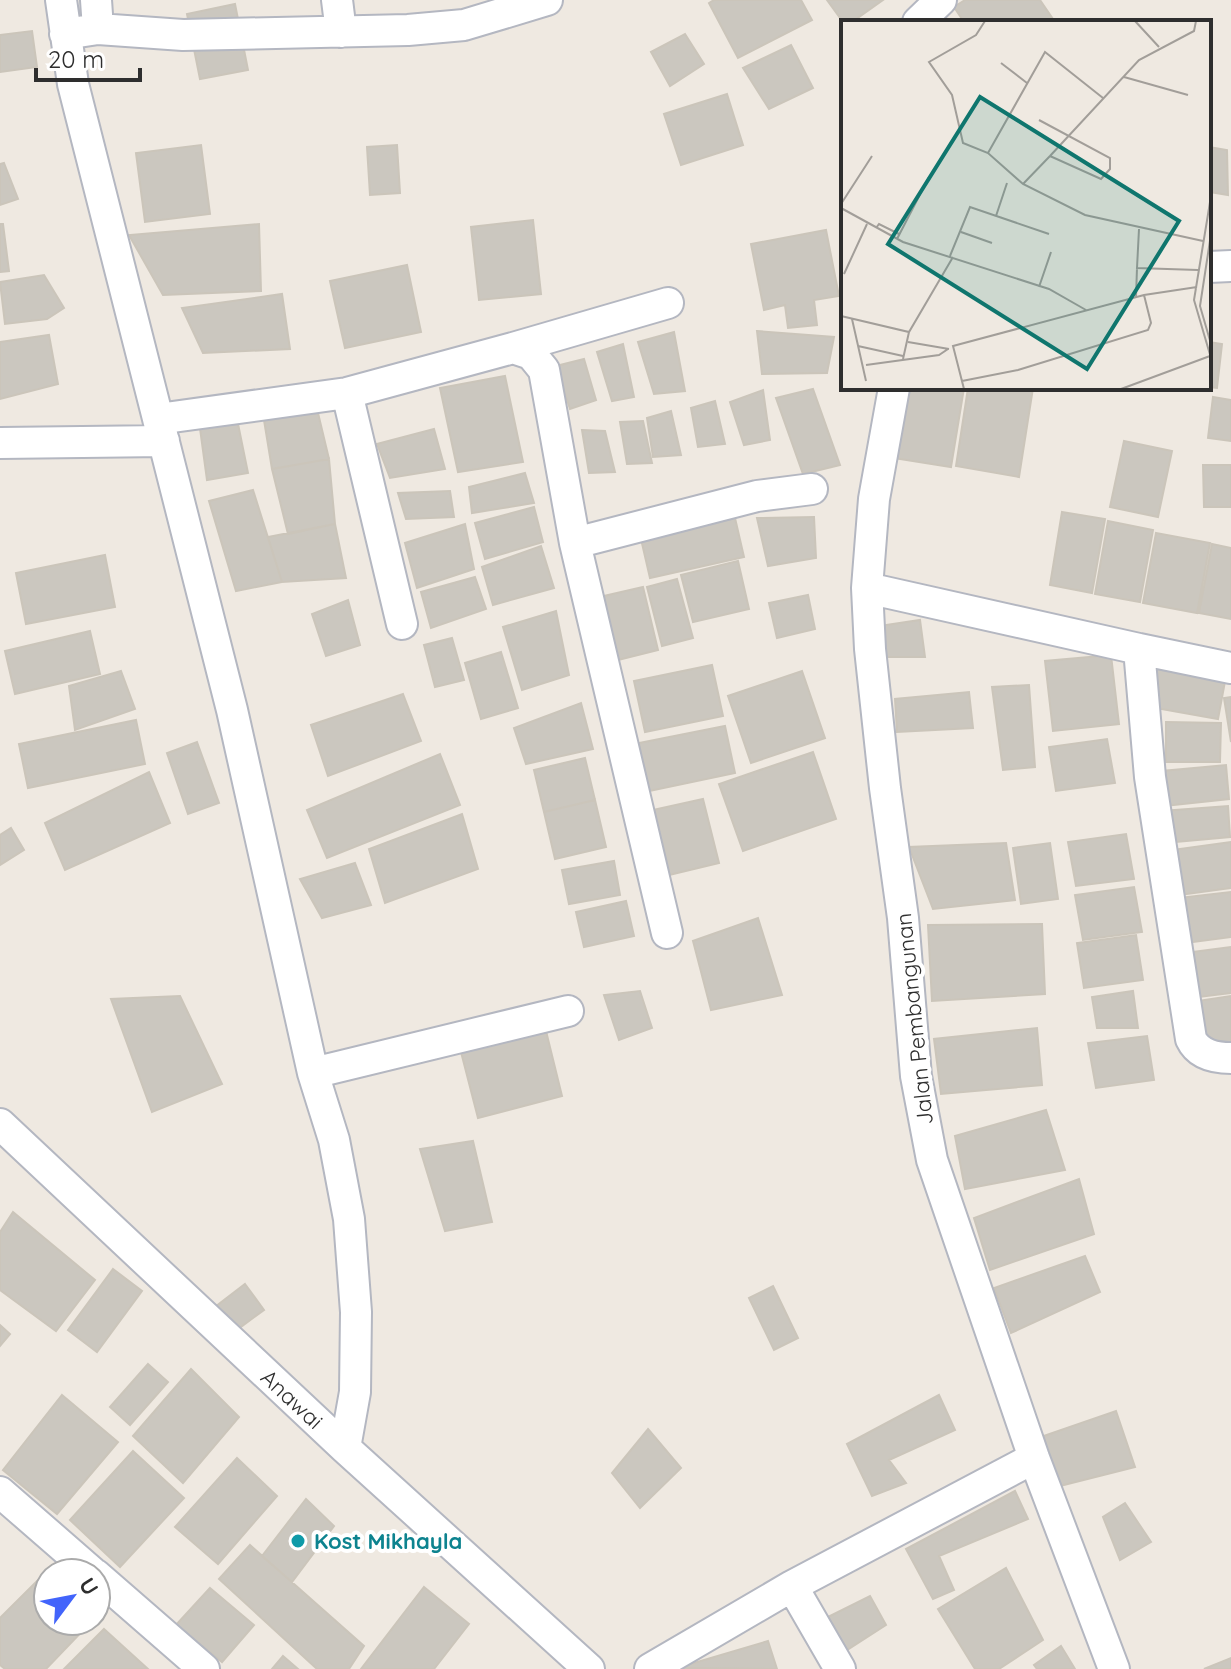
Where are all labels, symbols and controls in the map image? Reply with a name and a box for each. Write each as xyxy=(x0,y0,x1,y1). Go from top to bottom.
inset map xyxy=(841,20,1211,390)
scale bar xyxy=(36,32,140,82)
text: 20 m xyxy=(48,44,104,74)
street label: Jalan Pembangunan xyxy=(889,912,939,1126)
street label: Anawai xyxy=(255,1363,329,1435)
place label: Kost Mikhayla xyxy=(314,1527,462,1555)
marker: Kost Mikhayla xyxy=(289,1532,307,1550)
north arrow xyxy=(32,1557,112,1637)
text: U xyxy=(73,1572,105,1600)

